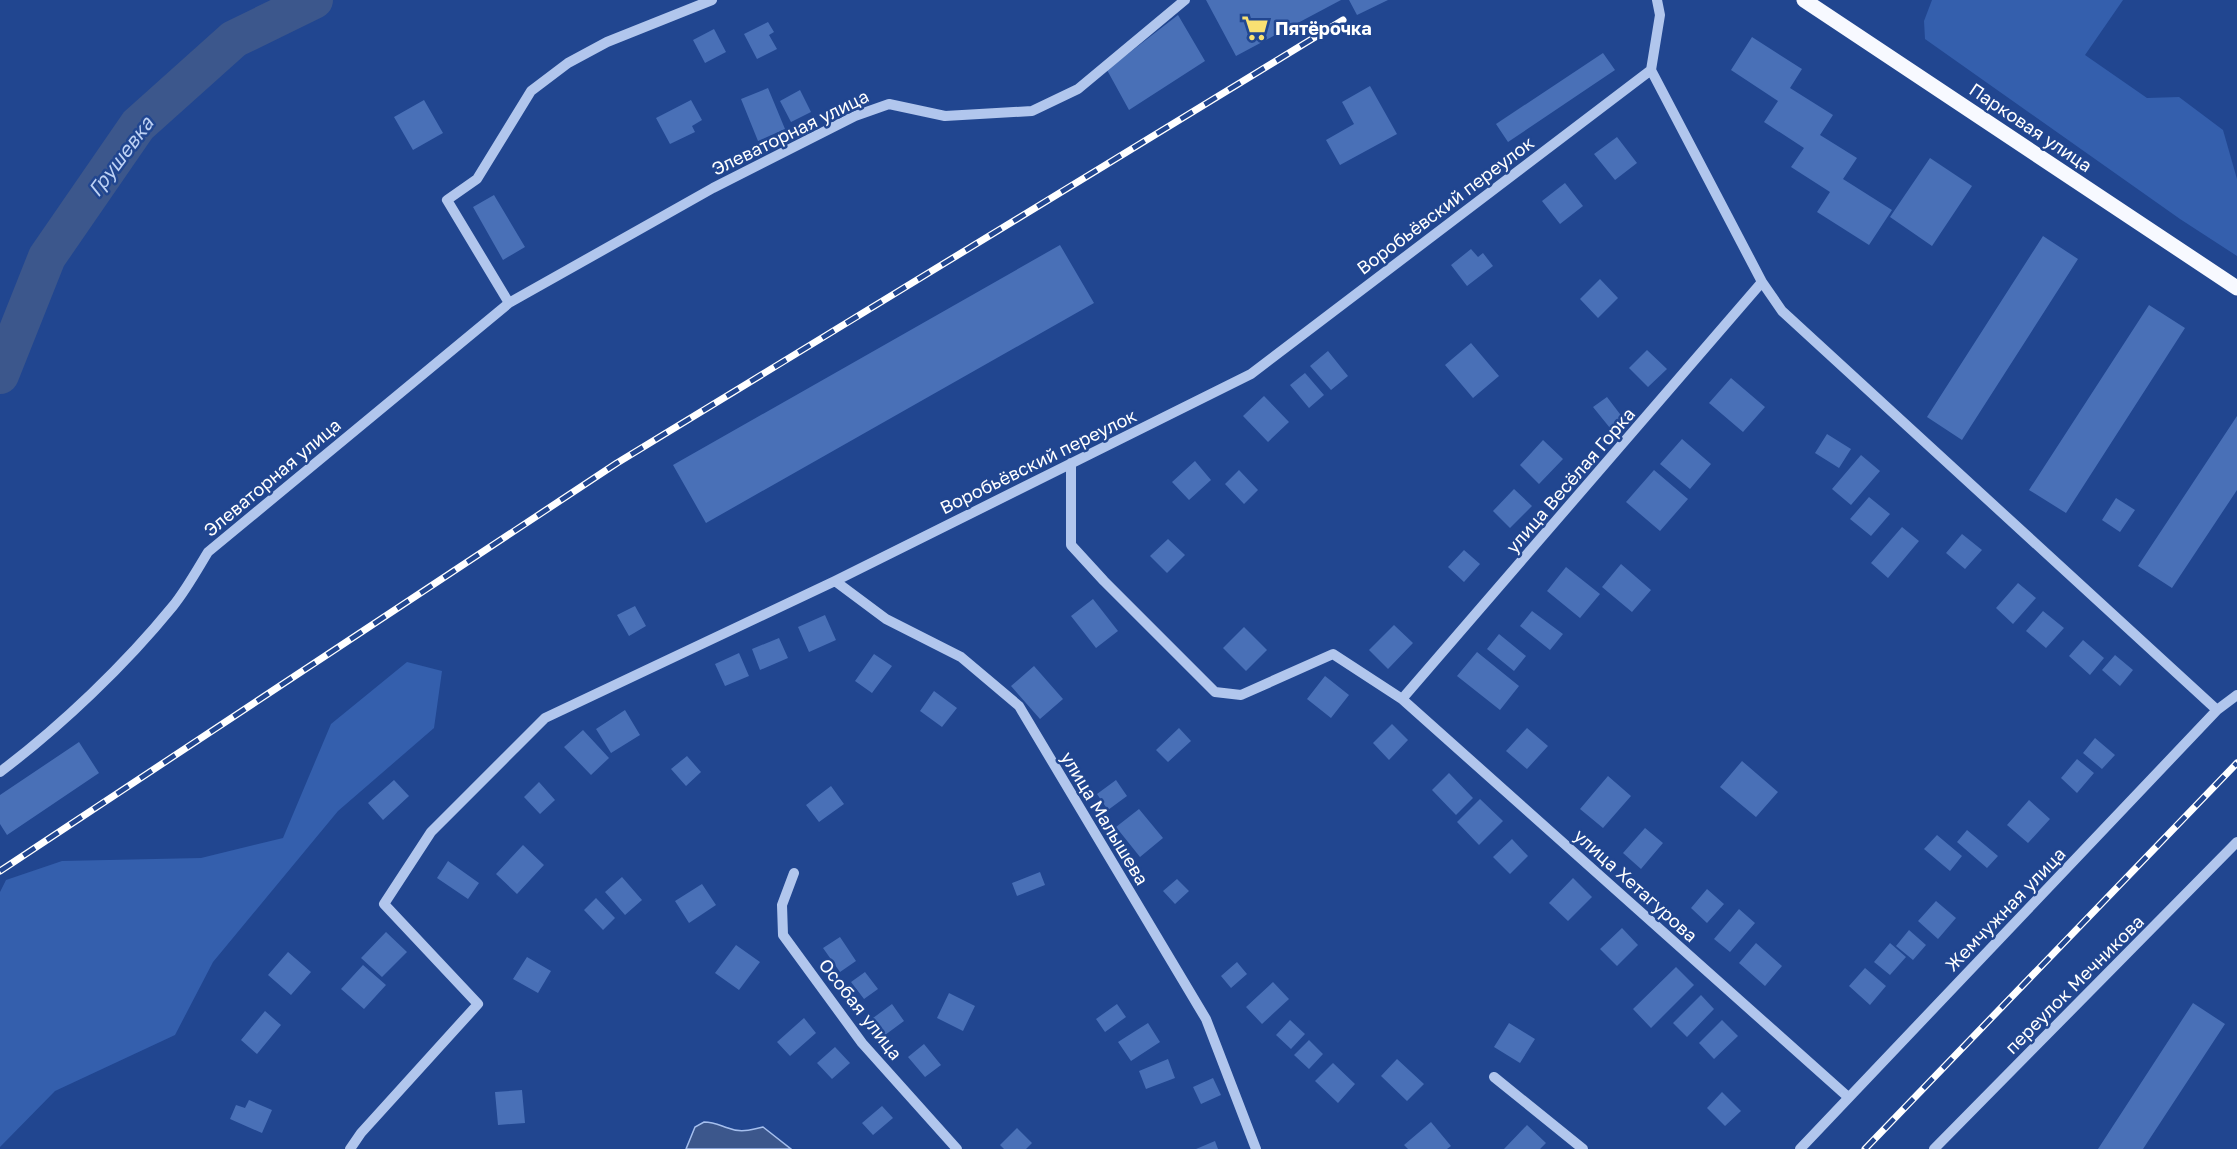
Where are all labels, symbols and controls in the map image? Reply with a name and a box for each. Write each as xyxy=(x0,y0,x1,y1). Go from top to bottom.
supermarket icon: Пятёрочка xyxy=(1240,13,1270,43)
place label: Пятёрочка xyxy=(1275,17,1372,39)
street label: Парковая улица xyxy=(1965,78,2097,176)
street label: Элеваторная улица xyxy=(708,84,872,180)
water label: Грушевка xyxy=(82,111,159,201)
street label: Воробьёвский переулок xyxy=(1352,131,1538,279)
street label: улица Весёлая Горка xyxy=(1501,403,1639,557)
street label: Воробьёвский переулок xyxy=(936,404,1140,518)
street label: Элеваторная улица xyxy=(199,413,345,541)
street label: улица Малышева xyxy=(1056,747,1154,889)
street label: улица Хетагурова xyxy=(1570,824,1702,946)
street label: Жемчужная улица xyxy=(1940,843,2070,975)
street label: переулок Мечникова xyxy=(2000,910,2148,1058)
street label: Особая улица xyxy=(815,954,907,1064)

